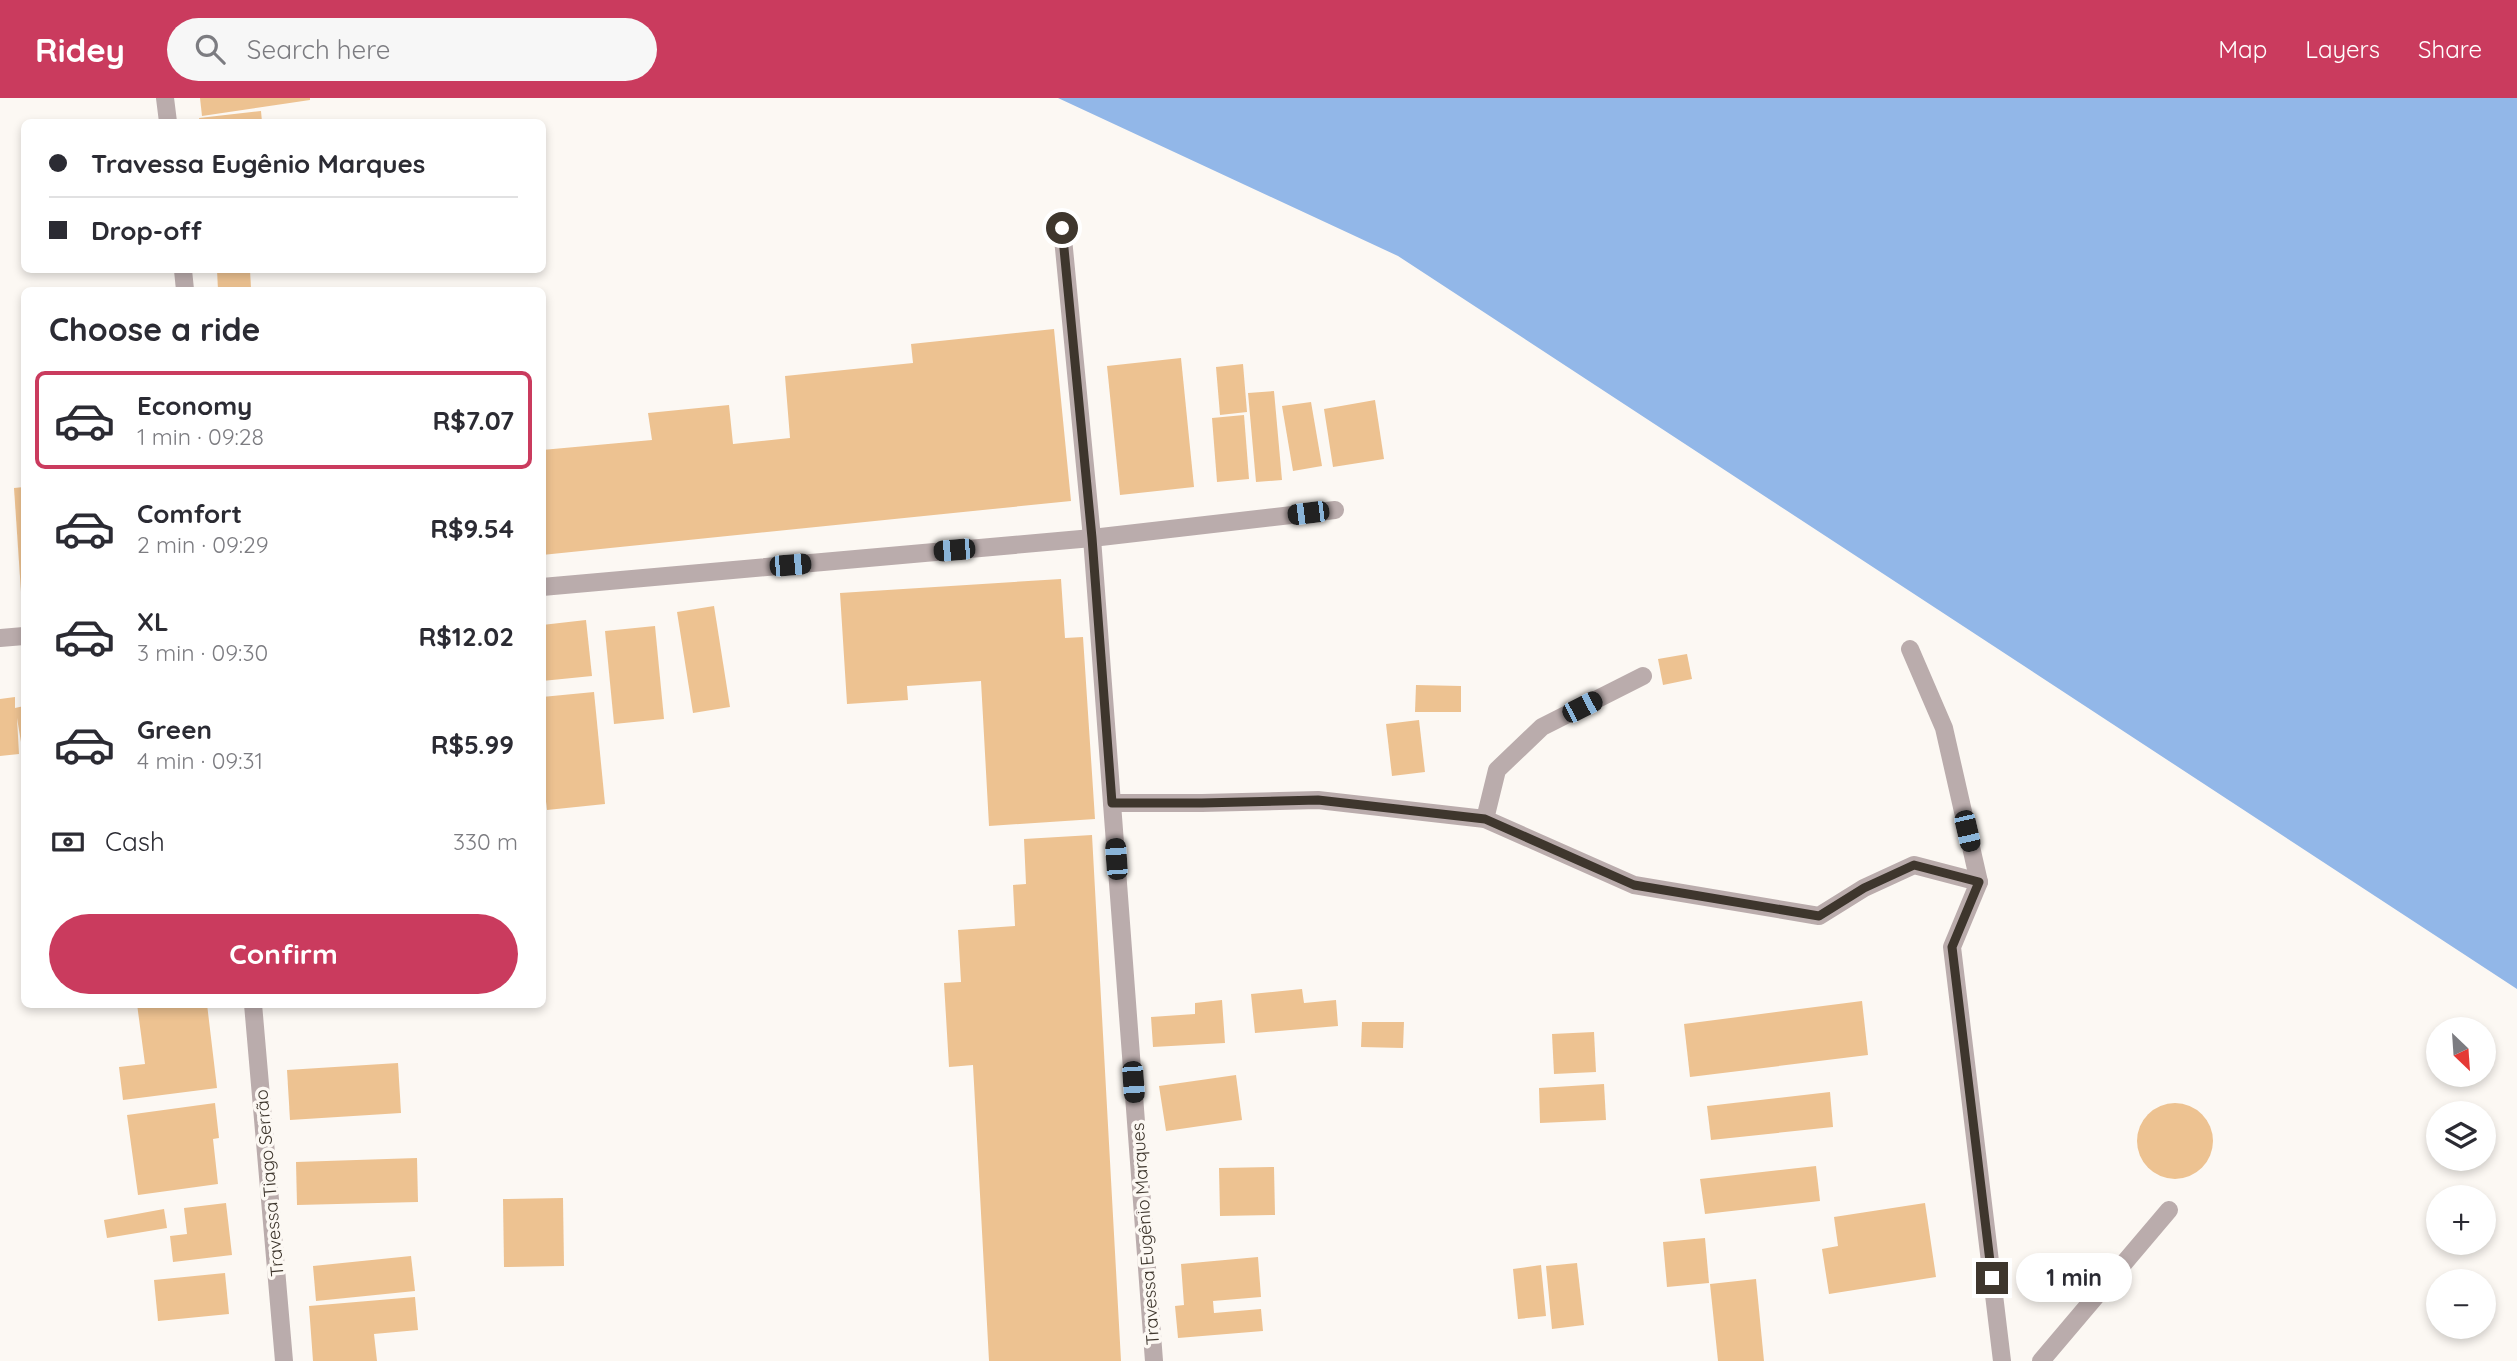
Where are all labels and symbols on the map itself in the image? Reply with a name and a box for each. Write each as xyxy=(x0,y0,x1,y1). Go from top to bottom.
route start xyxy=(1046,212,1078,244)
car xyxy=(1286,500,1331,526)
car xyxy=(933,538,976,562)
car xyxy=(769,553,812,577)
car xyxy=(1559,688,1606,726)
car xyxy=(1953,808,1982,854)
car xyxy=(1105,837,1128,881)
north arrow xyxy=(2426,1017,2496,1087)
car xyxy=(1122,1060,1145,1104)
street label: Travessa Tiago Serrão xyxy=(249,1089,289,1277)
street label: Travessa Eugênio Marques xyxy=(1126,1122,1164,1346)
callout: 1 min xyxy=(2016,1254,2132,1302)
route end xyxy=(1976,1262,2008,1294)

